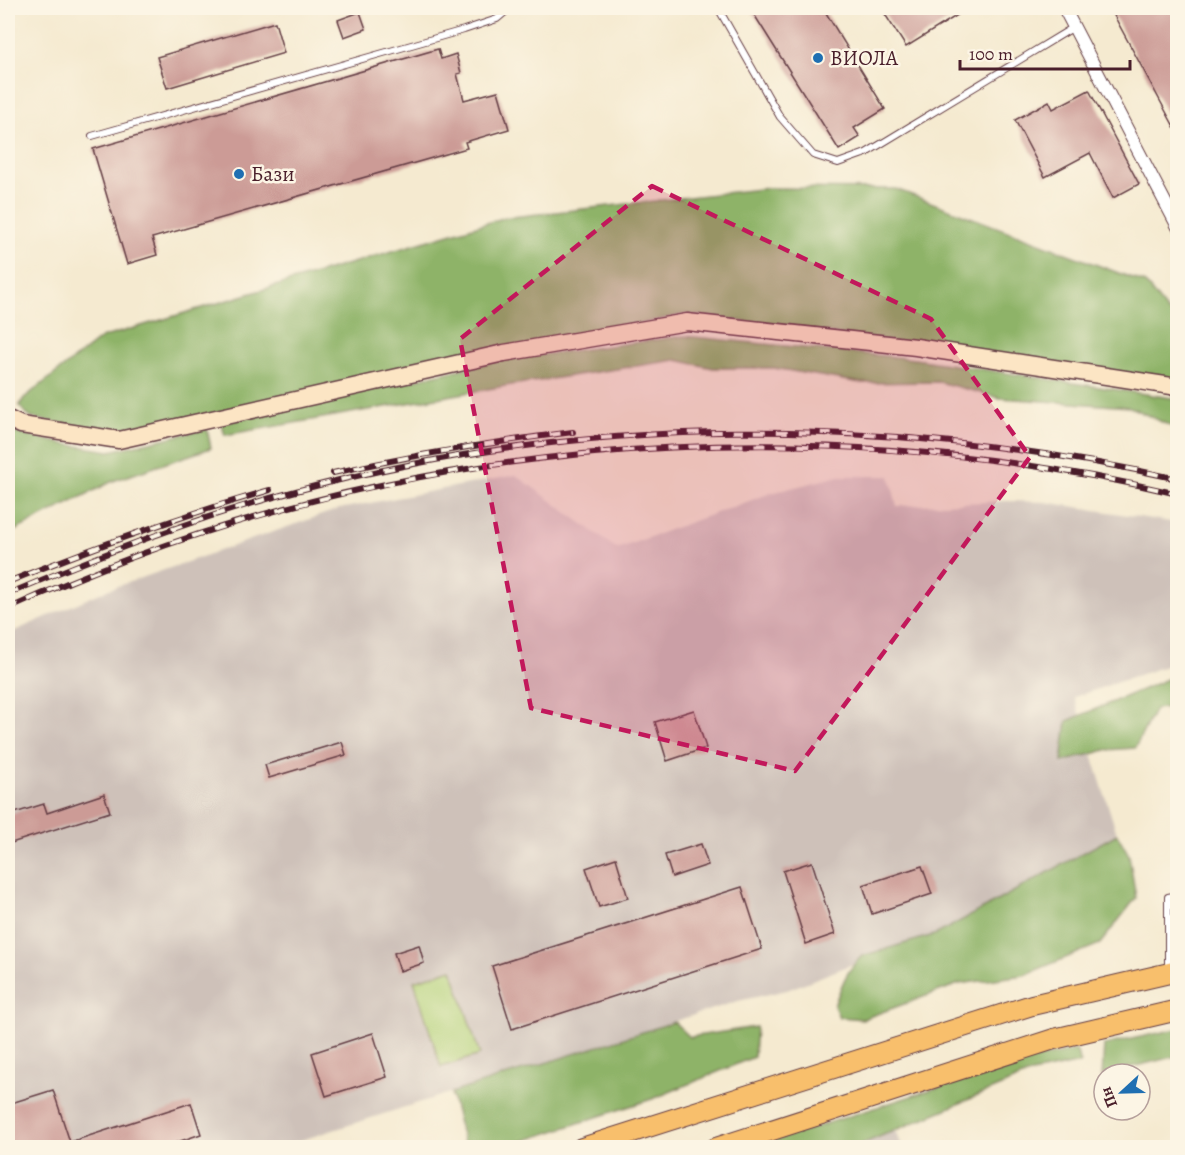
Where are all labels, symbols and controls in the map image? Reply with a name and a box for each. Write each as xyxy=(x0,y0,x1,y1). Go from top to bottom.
scale bar xyxy=(960,33,1130,71)
text: 100 m xyxy=(969,42,1013,66)
place label: ВИОЛА xyxy=(830,44,899,72)
marker: ВИОЛА xyxy=(811,51,825,65)
place label: Бази xyxy=(251,160,295,188)
marker: Бази xyxy=(232,167,246,181)
north arrow xyxy=(1092,1062,1152,1122)
text: Пн xyxy=(1095,1083,1123,1111)

